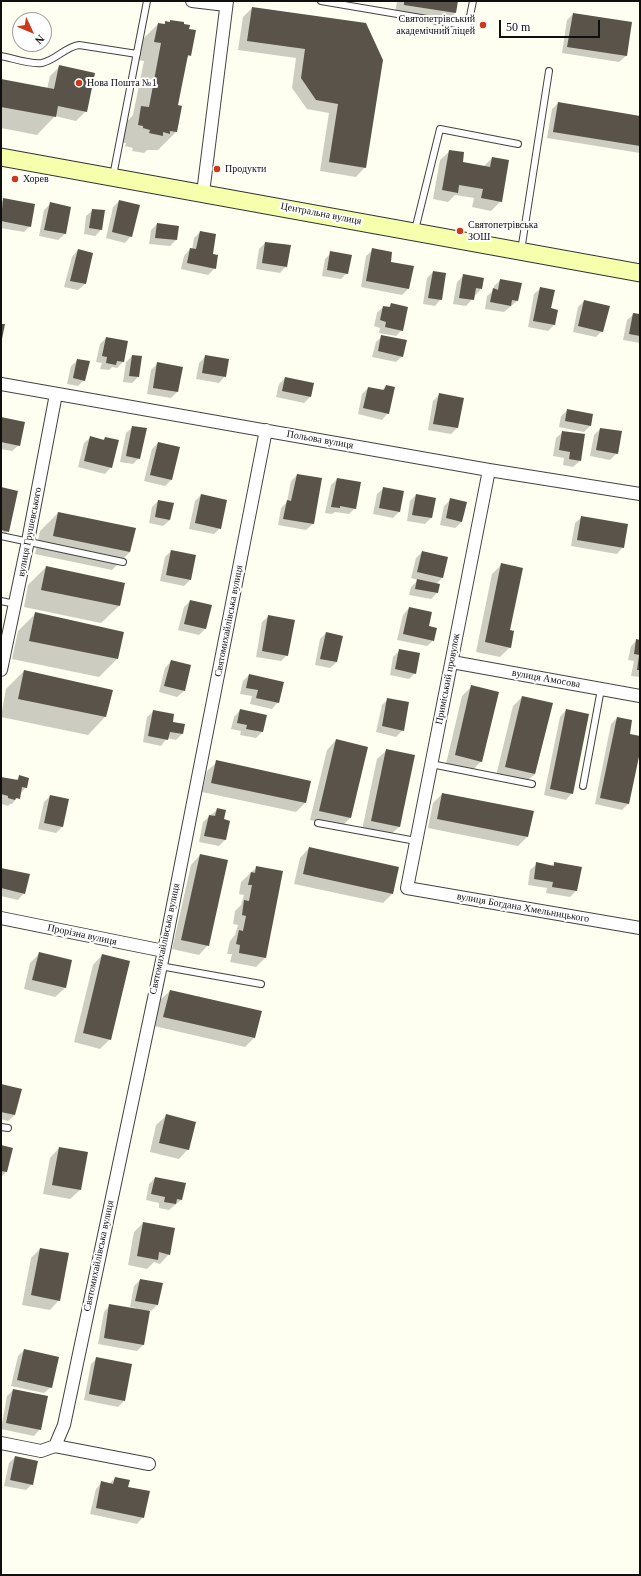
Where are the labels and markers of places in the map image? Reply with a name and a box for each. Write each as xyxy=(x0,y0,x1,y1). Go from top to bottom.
place label: Святопетрівський академічний ліцей xyxy=(396,13,475,36)
marker: Святопетрівський академічний ліцей xyxy=(478,20,488,30)
place label: Нова Пошта №1 xyxy=(87,77,157,89)
marker: Нова Пошта №1 xyxy=(74,78,84,88)
place label: Продукти xyxy=(225,163,266,175)
marker: Продукти xyxy=(212,164,222,174)
place label: Хорев xyxy=(23,173,49,185)
marker: Хорев xyxy=(10,174,20,184)
place label: Святопетрівська ЗОШ xyxy=(468,219,538,242)
marker: Святопетрівська ЗОШ xyxy=(455,226,465,236)

